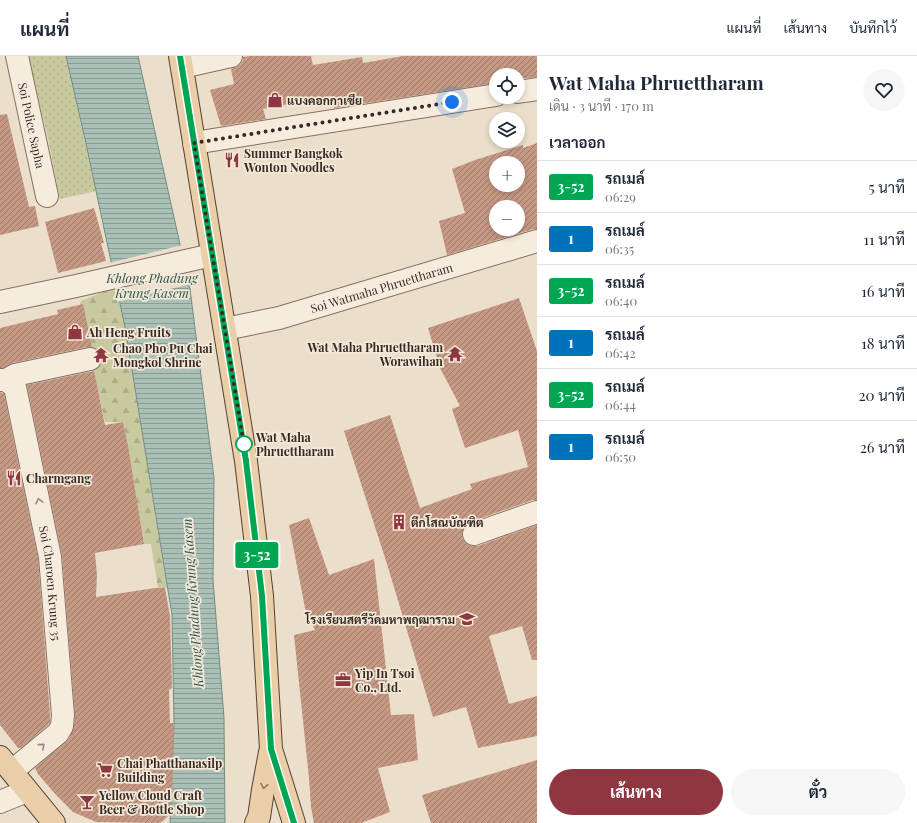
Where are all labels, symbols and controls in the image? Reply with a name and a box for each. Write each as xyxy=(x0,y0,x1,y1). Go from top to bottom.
text: แผนที่ xyxy=(20,15,69,41)
text: แผนที่ xyxy=(726,18,761,37)
text: เส้นทาง xyxy=(783,18,827,37)
text: บันทึกไว้ xyxy=(849,18,897,37)
map controls xyxy=(489,68,525,236)
button: locate xyxy=(489,68,525,104)
text: Wat Maha Phruettharam xyxy=(549,69,764,95)
button: heart xyxy=(863,69,905,111)
street label: Soi Police Sapha xyxy=(15,81,49,170)
shop icon: แบงคอกกาเซีย xyxy=(266,91,284,109)
place label: แบงคอกกาเซีย xyxy=(287,92,362,108)
your location xyxy=(442,92,462,112)
text: เดิน · 3 นาที · 170 m xyxy=(549,97,654,114)
button: layers xyxy=(489,112,525,148)
text: เวลาออก xyxy=(549,132,606,152)
place label: Summer Bangkok Wonton Noodles xyxy=(243,145,344,175)
restaurant icon: Summer Bangkok Wonton Noodles xyxy=(223,151,241,169)
button: + xyxy=(489,156,525,192)
text: รถเมล์ xyxy=(605,168,645,188)
text: 3-52 xyxy=(557,177,585,196)
text: 5 นาที xyxy=(869,177,905,197)
text: 06:29 xyxy=(605,188,636,205)
button: − xyxy=(489,200,525,236)
text: รถเมล์ xyxy=(605,220,645,240)
text: 1 xyxy=(568,229,574,248)
text: 11 นาที xyxy=(863,229,905,249)
text: 06:35 xyxy=(605,240,634,257)
street label: Soi Watmaha Phruettharam xyxy=(308,259,455,316)
water label: Khlong Phadung Krung Kasem xyxy=(105,269,199,301)
text: รถเมล์ xyxy=(605,272,645,292)
text: 3-52 xyxy=(557,281,585,300)
text: 16 นาที xyxy=(861,281,905,301)
text: 06:40 xyxy=(605,292,637,309)
shop icon: Ah Heng Fruits xyxy=(66,323,84,341)
place label: Ah Heng Fruits xyxy=(86,324,171,340)
text: รถเมล์ xyxy=(605,324,645,344)
text: 1 xyxy=(568,333,574,352)
text: 18 นาที xyxy=(861,333,905,353)
place label: Wat Maha Phruettharam Worawihan xyxy=(306,339,444,369)
place label: Chao Pho Pu Chai Mongkol Shrine xyxy=(113,340,213,370)
text: 06:42 xyxy=(605,344,636,361)
temple icon: Wat Maha Phruettharam Worawihan xyxy=(446,345,464,363)
temple icon: Chao Pho Pu Chai Mongkol Shrine xyxy=(92,346,110,364)
text: รถเมล์ xyxy=(605,376,645,396)
text: 3-52 xyxy=(557,385,585,404)
text: 20 นาที xyxy=(858,385,905,405)
text: 06:44 xyxy=(605,396,636,413)
text: รถเมล์ xyxy=(605,428,645,448)
place label: Wat Maha Phruettharam xyxy=(255,429,334,459)
marker: Wat Maha Phruettharam xyxy=(235,435,253,453)
text: 1 xyxy=(568,437,574,456)
text: 26 นาที xyxy=(860,437,905,457)
text: 06:50 xyxy=(605,448,636,465)
restaurant icon: Charmgang xyxy=(5,469,23,487)
place label: Charmgang xyxy=(26,470,91,486)
one-way arrow xyxy=(35,498,43,504)
building icon: ตึกโสณบัณฑิต xyxy=(390,513,408,531)
place label: ตึกโสณบัณฑิต xyxy=(411,514,484,530)
water label: Khlong Phadung Krung Kasem xyxy=(178,518,206,689)
street label: Soi Charoen Krung 35 xyxy=(36,524,65,641)
line badge: 3-52 xyxy=(229,542,285,568)
text: 3-52 xyxy=(243,545,271,564)
school or university icon: โรงเรียนสตรีวัดมหาพฤฒาราม xyxy=(458,610,476,628)
place label: โรงเรียนสตรีวัดมหาพฤฒาราม xyxy=(304,611,455,627)
place label: Yip In Tsoi Co., Ltd. xyxy=(354,665,415,695)
office icon: Yip In Tsoi Co., Ltd. xyxy=(334,671,352,689)
one-way arrow xyxy=(37,744,44,751)
place label: Chai Phatthanasilp Building xyxy=(117,755,222,785)
supermarket icon: Chai Phatthanasilp Building xyxy=(96,761,114,779)
button: เส้นทาง xyxy=(549,769,723,815)
button: ตั๋ว xyxy=(731,769,905,815)
one-way arrow xyxy=(260,783,268,789)
place label: Yellow Cloud Craft Beer & Bottle Shop xyxy=(98,787,204,817)
bar icon: Yellow Cloud Craft Beer & Bottle Shop xyxy=(78,793,96,811)

